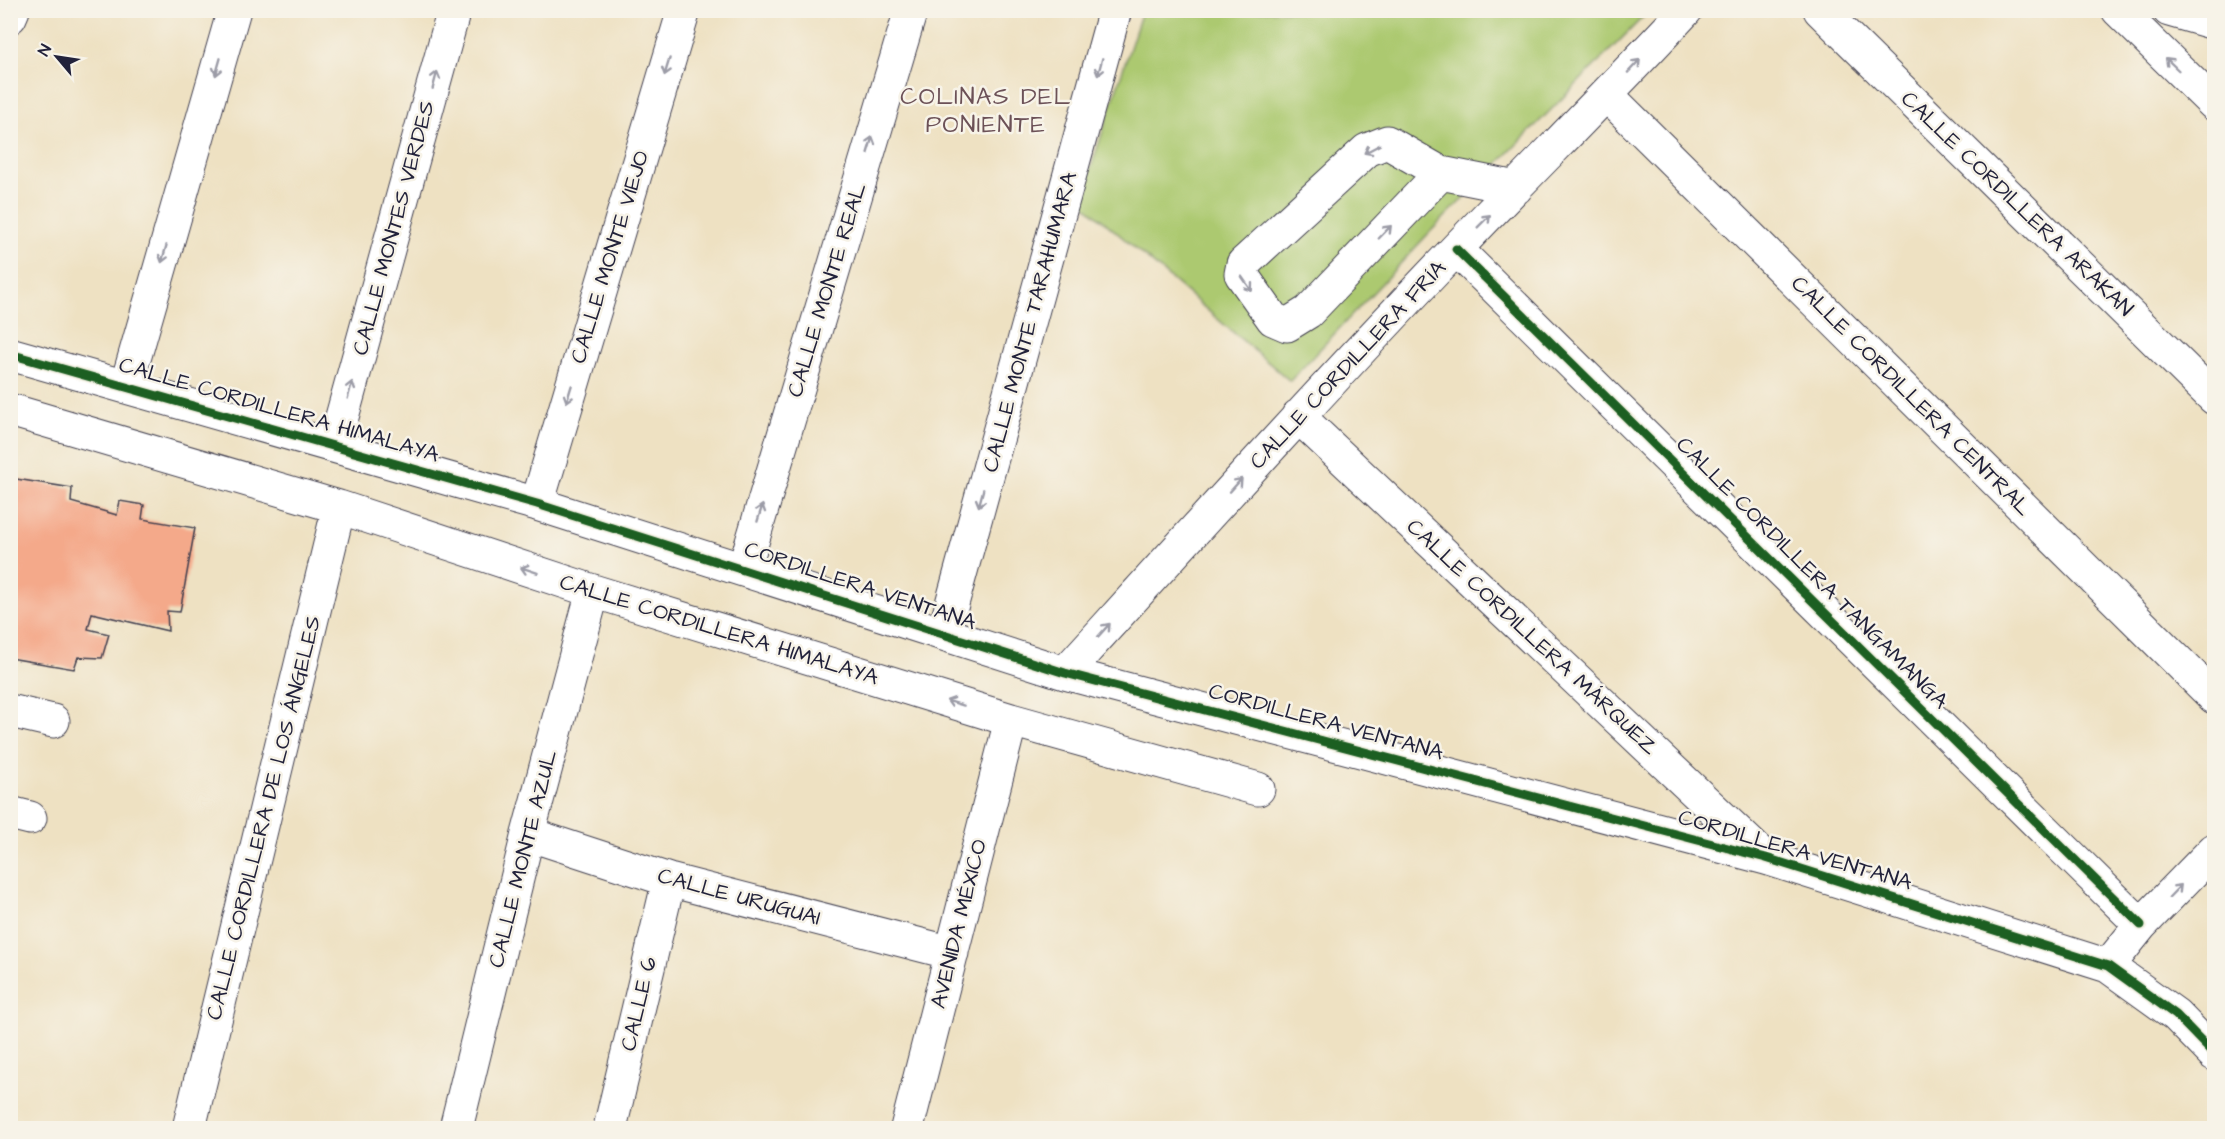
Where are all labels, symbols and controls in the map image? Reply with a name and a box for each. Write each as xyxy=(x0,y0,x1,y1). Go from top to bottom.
north arrow xyxy=(27,27,87,87)
text: N xyxy=(33,40,57,60)
one-way arrow xyxy=(2165,56,2180,71)
one-way arrow xyxy=(212,57,223,76)
one-way arrow xyxy=(661,57,672,76)
one-way arrow xyxy=(1093,57,1105,76)
one-way arrow xyxy=(1627,59,1641,74)
one-way arrow xyxy=(430,71,441,90)
district label: COLINAS DEL PONIENTE xyxy=(900,80,1072,142)
street label: CALLE CORDILLERA ARAKAN xyxy=(1894,84,2140,324)
street label: CALLE MONTES VERDES xyxy=(345,97,443,359)
one-way arrow xyxy=(865,136,876,155)
one-way arrow xyxy=(1364,143,1381,155)
street label: CALLE MONTE VIEJO xyxy=(563,147,657,367)
street label: CALLE MONTE TARAHUMARA xyxy=(975,168,1085,476)
street label: CALLE MONTE REAL xyxy=(780,179,874,401)
one-way arrow xyxy=(1476,213,1491,228)
one-way arrow xyxy=(1378,224,1392,239)
one-way arrow xyxy=(158,244,169,263)
street label: CALLE CORDILLERA FRÍA xyxy=(1243,254,1453,476)
street label: CALLE CORDILLERA CENTRAL xyxy=(1784,269,2038,523)
one-way arrow xyxy=(1241,275,1253,291)
street label: CALLE CORDILLERA HIMALAYA xyxy=(115,349,443,471)
one-way arrow xyxy=(345,381,356,400)
one-way arrow xyxy=(563,384,574,403)
street label: CALLE CORDILLERA TANGAMANGA xyxy=(1669,430,1955,716)
one-way arrow xyxy=(1228,478,1243,493)
one-way arrow xyxy=(975,488,987,507)
one-way arrow xyxy=(755,504,766,523)
street label: CALLE CORDILLERA MÁRQUEZ xyxy=(1399,512,1665,762)
street label: CORDILLERA VENTANA xyxy=(740,534,980,638)
one-way arrow xyxy=(520,563,539,574)
street label: CALLE CORDILLERA HIMALAYA xyxy=(556,567,882,693)
street label: CALLE CORDILLERA DE LOS ÁNGELES xyxy=(199,613,329,1023)
one-way arrow xyxy=(1097,623,1111,638)
street label: CORDILLERA VENTANA xyxy=(1205,676,1447,768)
one-way arrow xyxy=(946,697,965,708)
street label: CALLE MONTE AZUL xyxy=(481,747,565,971)
street label: CORDILLERA VENTANA xyxy=(1674,802,1916,898)
street label: AVENIDA MÉXICO xyxy=(923,836,995,1012)
street label: CALLE URUGUAI xyxy=(654,860,824,934)
one-way arrow xyxy=(2167,884,2181,899)
street label: CALLE 6 xyxy=(613,954,665,1054)

